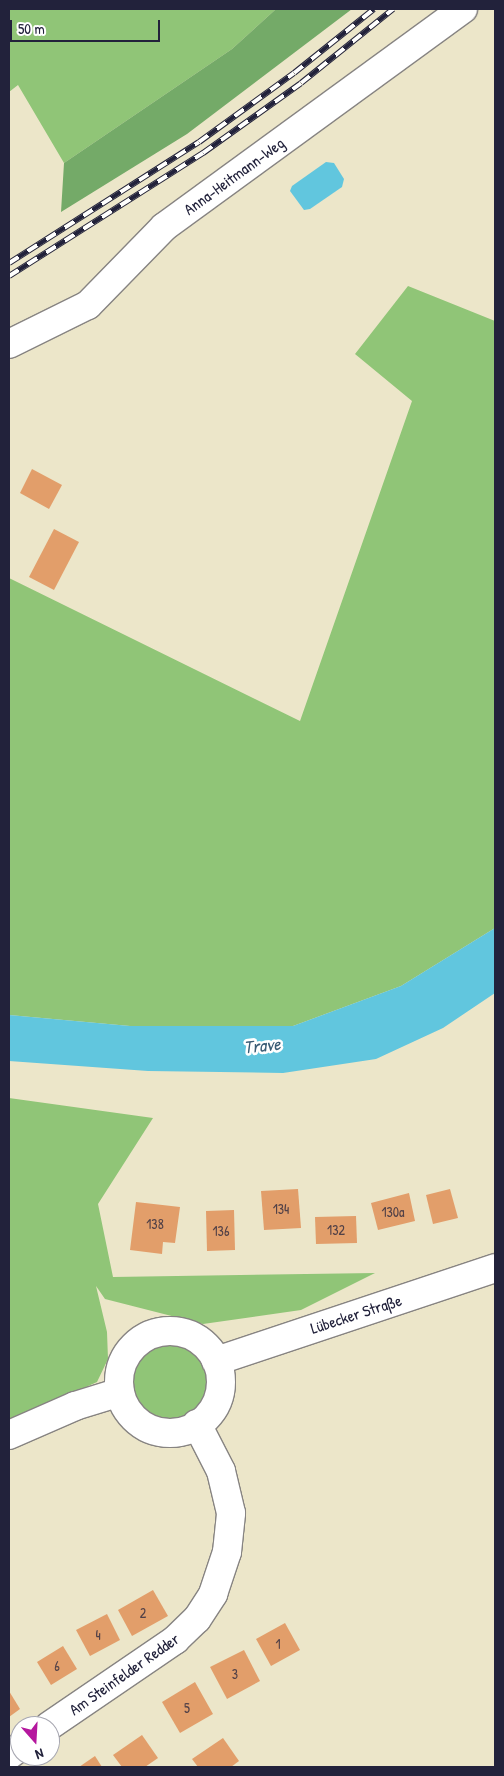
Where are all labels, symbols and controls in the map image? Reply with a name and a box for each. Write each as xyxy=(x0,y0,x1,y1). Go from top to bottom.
scale bar xyxy=(12,10,162,42)
text: 50 m xyxy=(18,18,45,39)
street label: Anna-Heitmann-Weg xyxy=(180,133,288,219)
water label: Trave xyxy=(243,1033,281,1059)
house number: 134 xyxy=(273,1201,289,1217)
house number: 130a xyxy=(381,1204,405,1220)
house number: 138 xyxy=(146,1216,164,1232)
house number: 132 xyxy=(327,1222,345,1238)
house number: 136 xyxy=(213,1223,229,1239)
street label: Lübecker Straße xyxy=(308,1290,404,1338)
house number: 2 xyxy=(140,1605,146,1621)
house number: 4 xyxy=(95,1627,101,1643)
street label: Am Steinfelder Redder xyxy=(65,1629,183,1719)
house number: 1 xyxy=(275,1636,281,1652)
house number: 6 xyxy=(54,1658,60,1674)
house number: 3 xyxy=(232,1666,238,1682)
house number: 5 xyxy=(184,1700,190,1716)
north arrow xyxy=(10,1716,60,1766)
text: N xyxy=(33,1745,46,1765)

